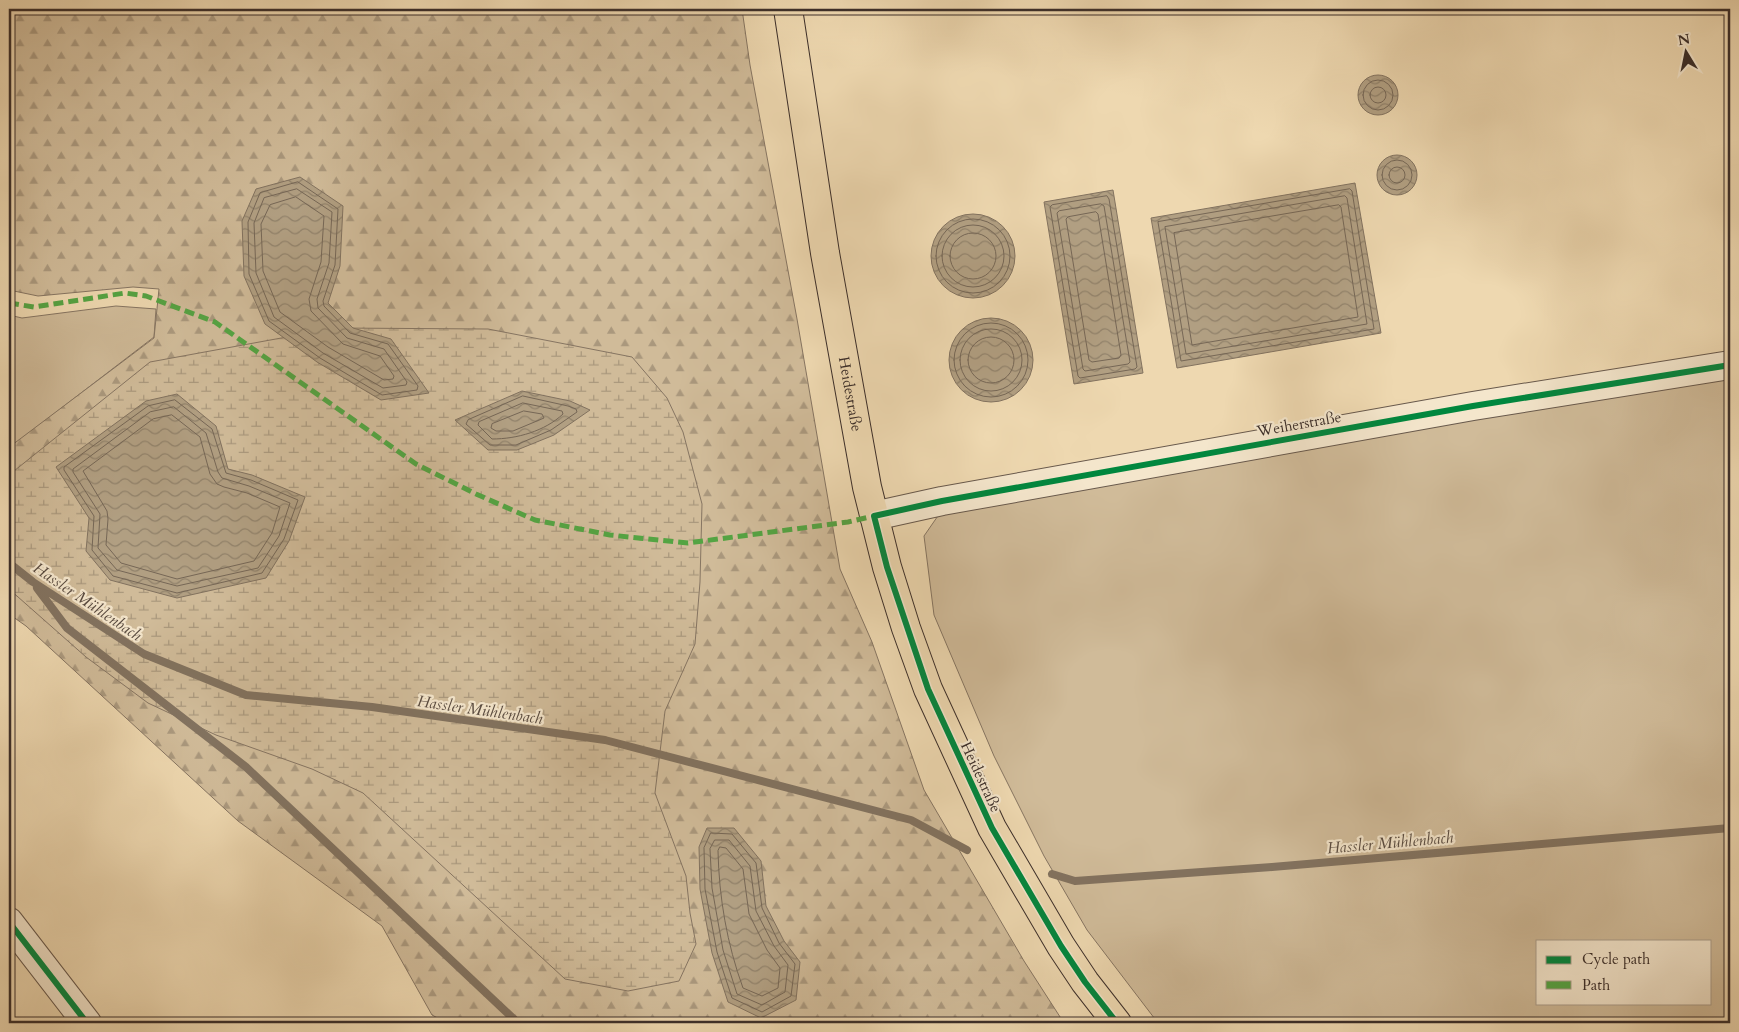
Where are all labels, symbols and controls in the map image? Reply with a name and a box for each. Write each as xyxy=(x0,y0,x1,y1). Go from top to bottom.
north arrow xyxy=(1662,28,1712,78)
text: N xyxy=(1676,29,1691,50)
street label: Heidestraße xyxy=(834,355,867,433)
street label: Weiherstraße xyxy=(1254,407,1343,441)
water label: Hassler Mühlenbach xyxy=(29,557,146,647)
water label: Hassler Mühlenbach xyxy=(416,690,544,730)
street label: Heidestraße xyxy=(956,738,1006,816)
water label: Hassler Mühlenbach xyxy=(1326,826,1454,859)
legend xyxy=(1536,940,1712,1004)
text: Cycle path xyxy=(1582,949,1651,969)
text: Path xyxy=(1582,975,1611,995)

